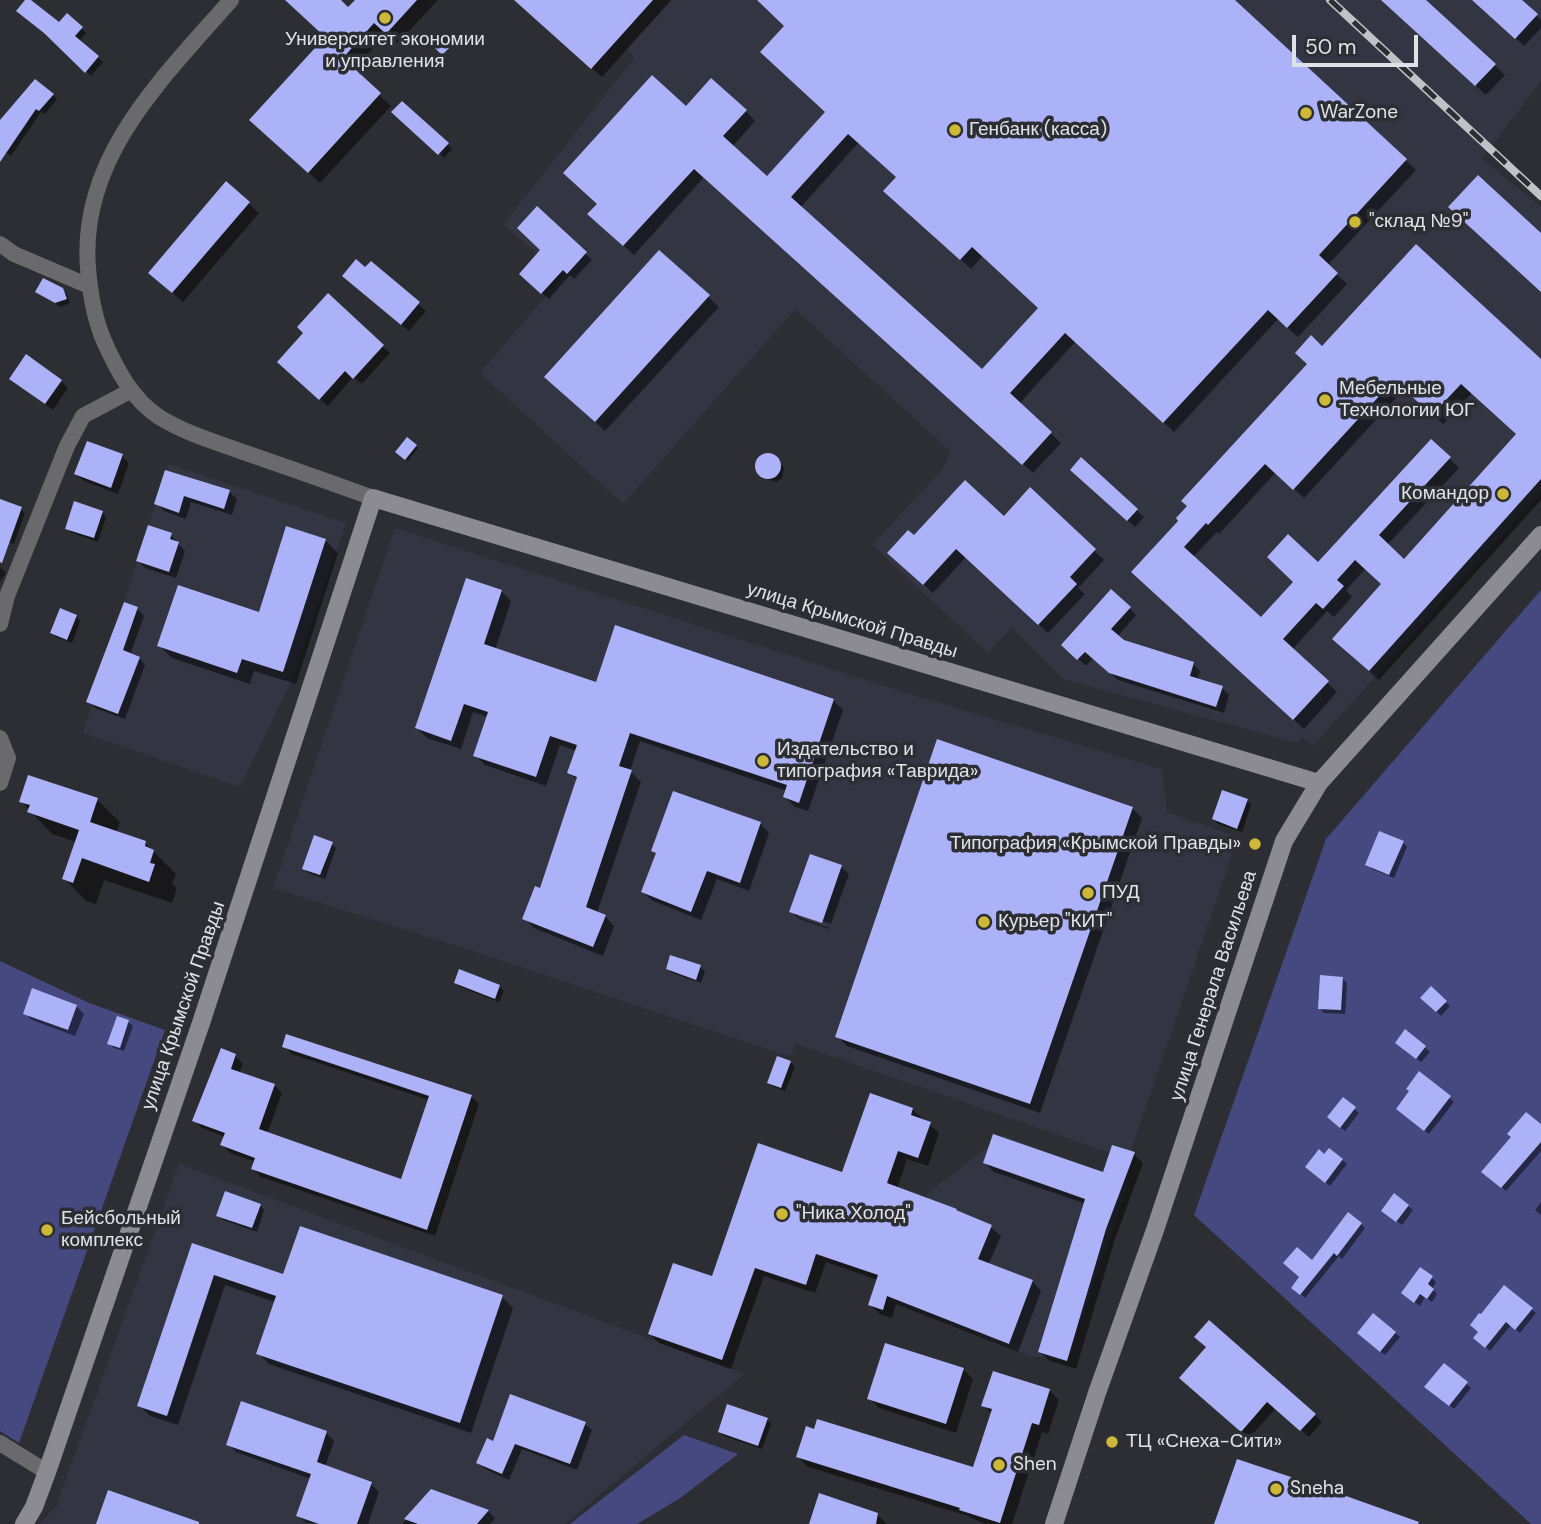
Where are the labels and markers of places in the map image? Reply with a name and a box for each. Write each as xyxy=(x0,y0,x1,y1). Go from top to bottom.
marker: Университет экономии и управления xyxy=(377,10,393,26)
place label: Университет экономии и управления xyxy=(285,29,485,73)
place label: WarZone xyxy=(1320,102,1398,124)
marker: WarZone xyxy=(1298,105,1314,121)
place label: Генбанк (касса) xyxy=(969,119,1107,141)
marker: Генбанк (касса) xyxy=(947,122,963,138)
place label: "склад №9" xyxy=(1369,211,1468,233)
marker: "склад №9" xyxy=(1347,214,1363,230)
place label: Мебельные Технологии ЮГ xyxy=(1339,378,1474,422)
marker: Мебельные Технологии ЮГ xyxy=(1317,392,1333,408)
place label: Командор xyxy=(1401,483,1489,505)
marker: Командор xyxy=(1495,486,1511,502)
place label: Издательство и типография «Таврида» xyxy=(777,739,978,783)
marker: Издательство и типография «Таврида» xyxy=(755,753,771,769)
place label: Типография «Крымской Правды» xyxy=(950,833,1241,855)
marker: Типография «Крымской Правды» xyxy=(1247,836,1263,852)
place label: ПУД xyxy=(1102,882,1140,904)
marker: ПУД xyxy=(1080,885,1096,901)
place label: Курьер "КИТ" xyxy=(998,911,1112,933)
marker: Курьер "КИТ" xyxy=(976,914,992,930)
place label: "Ника Холод" xyxy=(796,1203,911,1225)
marker: "Ника Холод" xyxy=(774,1206,790,1222)
place label: Бейсбольный комплекс xyxy=(61,1208,181,1252)
marker: Бейсбольный комплекс xyxy=(39,1222,55,1238)
place label: ТЦ «Снеха-Сити» xyxy=(1126,1431,1282,1453)
marker: ТЦ «Снеха-Сити» xyxy=(1104,1434,1120,1450)
place label: Shen xyxy=(1013,1454,1057,1476)
marker: Shen xyxy=(991,1457,1007,1473)
place label: Sneha xyxy=(1290,1478,1344,1500)
marker: Sneha xyxy=(1268,1481,1284,1497)

